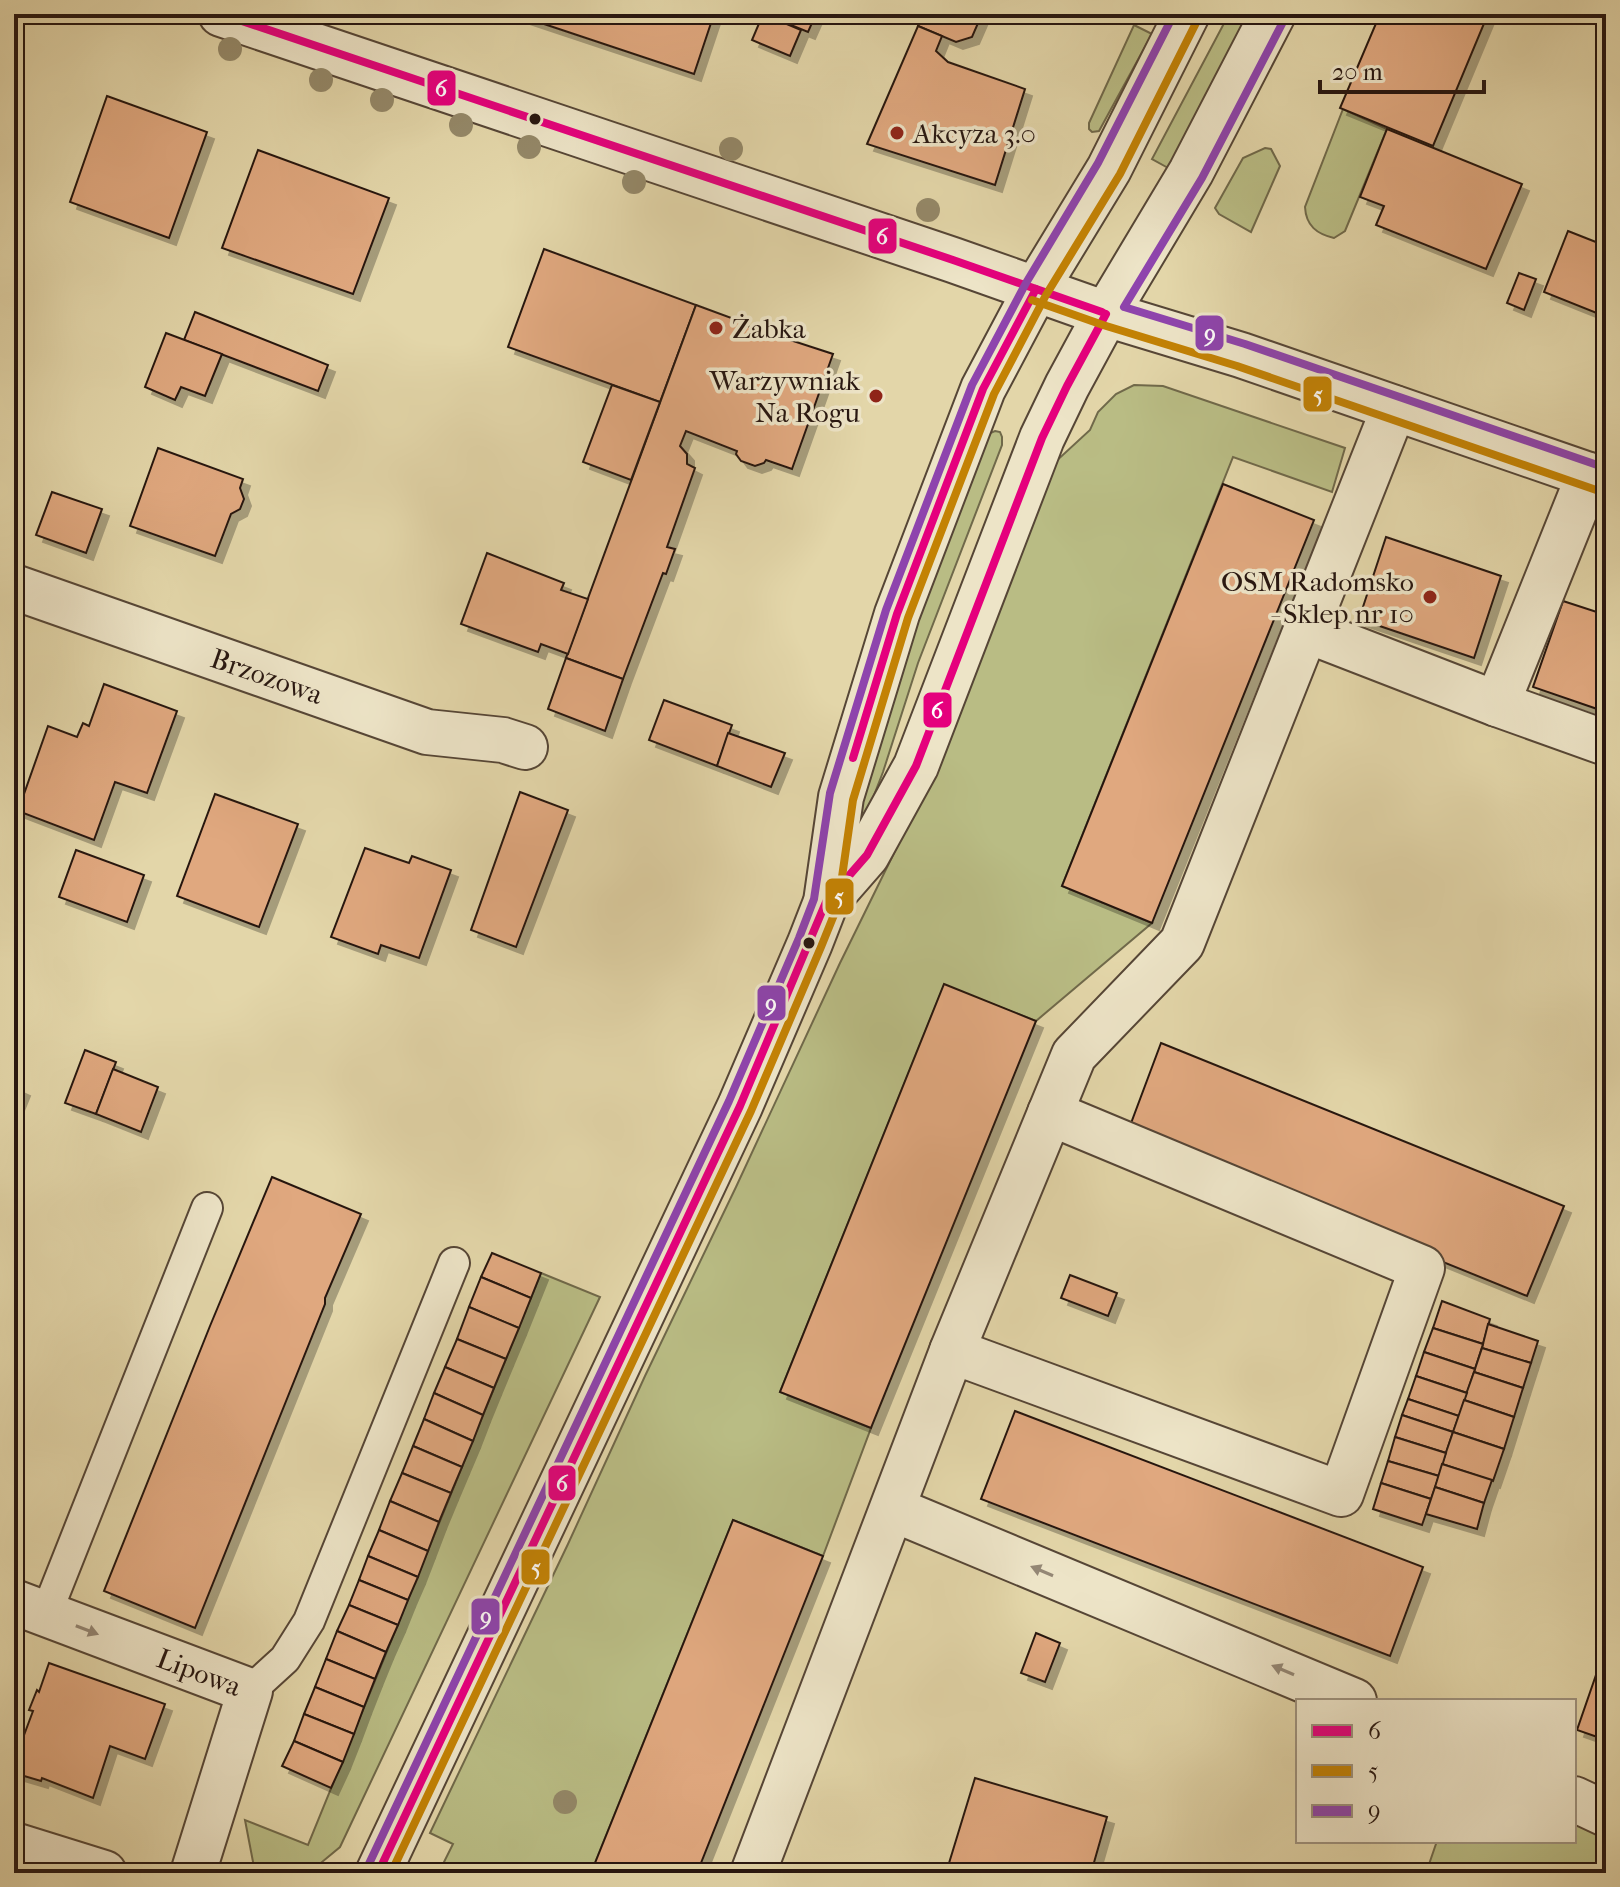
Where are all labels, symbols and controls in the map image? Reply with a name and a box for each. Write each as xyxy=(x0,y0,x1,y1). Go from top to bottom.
scale bar xyxy=(1320,44,1484,94)
text: 20 m xyxy=(1332,58,1383,86)
line badge: 6 xyxy=(426,69,457,107)
text: 6 xyxy=(435,76,448,102)
unlabelled marker xyxy=(527,111,543,127)
place label: Akcyza 3.0 xyxy=(912,117,1036,150)
marker: Akcyza 3.0 xyxy=(888,124,906,142)
line badge: 6 xyxy=(867,217,898,255)
text: 6 xyxy=(876,224,889,250)
place label: Żabka xyxy=(732,312,807,345)
line badge: 9 xyxy=(1194,314,1225,352)
marker: Żabka xyxy=(707,319,725,337)
text: 9 xyxy=(1203,321,1216,347)
place label: Warzywniak Na Rogu xyxy=(709,364,861,429)
line badge: 5 xyxy=(1302,375,1333,413)
text: 5 xyxy=(1313,382,1323,408)
marker: Warzywniak Na Rogu xyxy=(867,387,885,405)
place label: OSM Radomsko - Sklep nr 10 xyxy=(1221,565,1414,630)
marker: OSM Radomsko - Sklep nr 10 xyxy=(1421,588,1439,606)
street label: Brzozowa xyxy=(207,641,328,711)
line badge: 6 xyxy=(922,691,953,729)
text: 6 xyxy=(931,698,944,724)
line badge: 5 xyxy=(824,877,855,916)
text: 5 xyxy=(834,884,844,910)
unlabelled marker xyxy=(801,935,817,951)
line badge: 9 xyxy=(756,984,787,1022)
text: 9 xyxy=(764,991,777,1017)
line badge: 6 xyxy=(547,1464,577,1502)
text: 6 xyxy=(556,1471,569,1497)
line badge: 5 xyxy=(520,1548,551,1586)
text: 5 xyxy=(531,1555,541,1581)
one-way arrow xyxy=(1030,1564,1054,1577)
line badge: 9 xyxy=(470,1597,501,1636)
text: 9 xyxy=(479,1604,492,1630)
one-way arrow xyxy=(75,1624,99,1636)
street label: Lipowa xyxy=(153,1641,247,1703)
one-way arrow xyxy=(1271,1664,1294,1677)
legend xyxy=(1296,1699,1576,1843)
text: 6 xyxy=(1368,1717,1382,1745)
text: 5 xyxy=(1368,1757,1378,1785)
text: 9 xyxy=(1368,1797,1381,1825)

